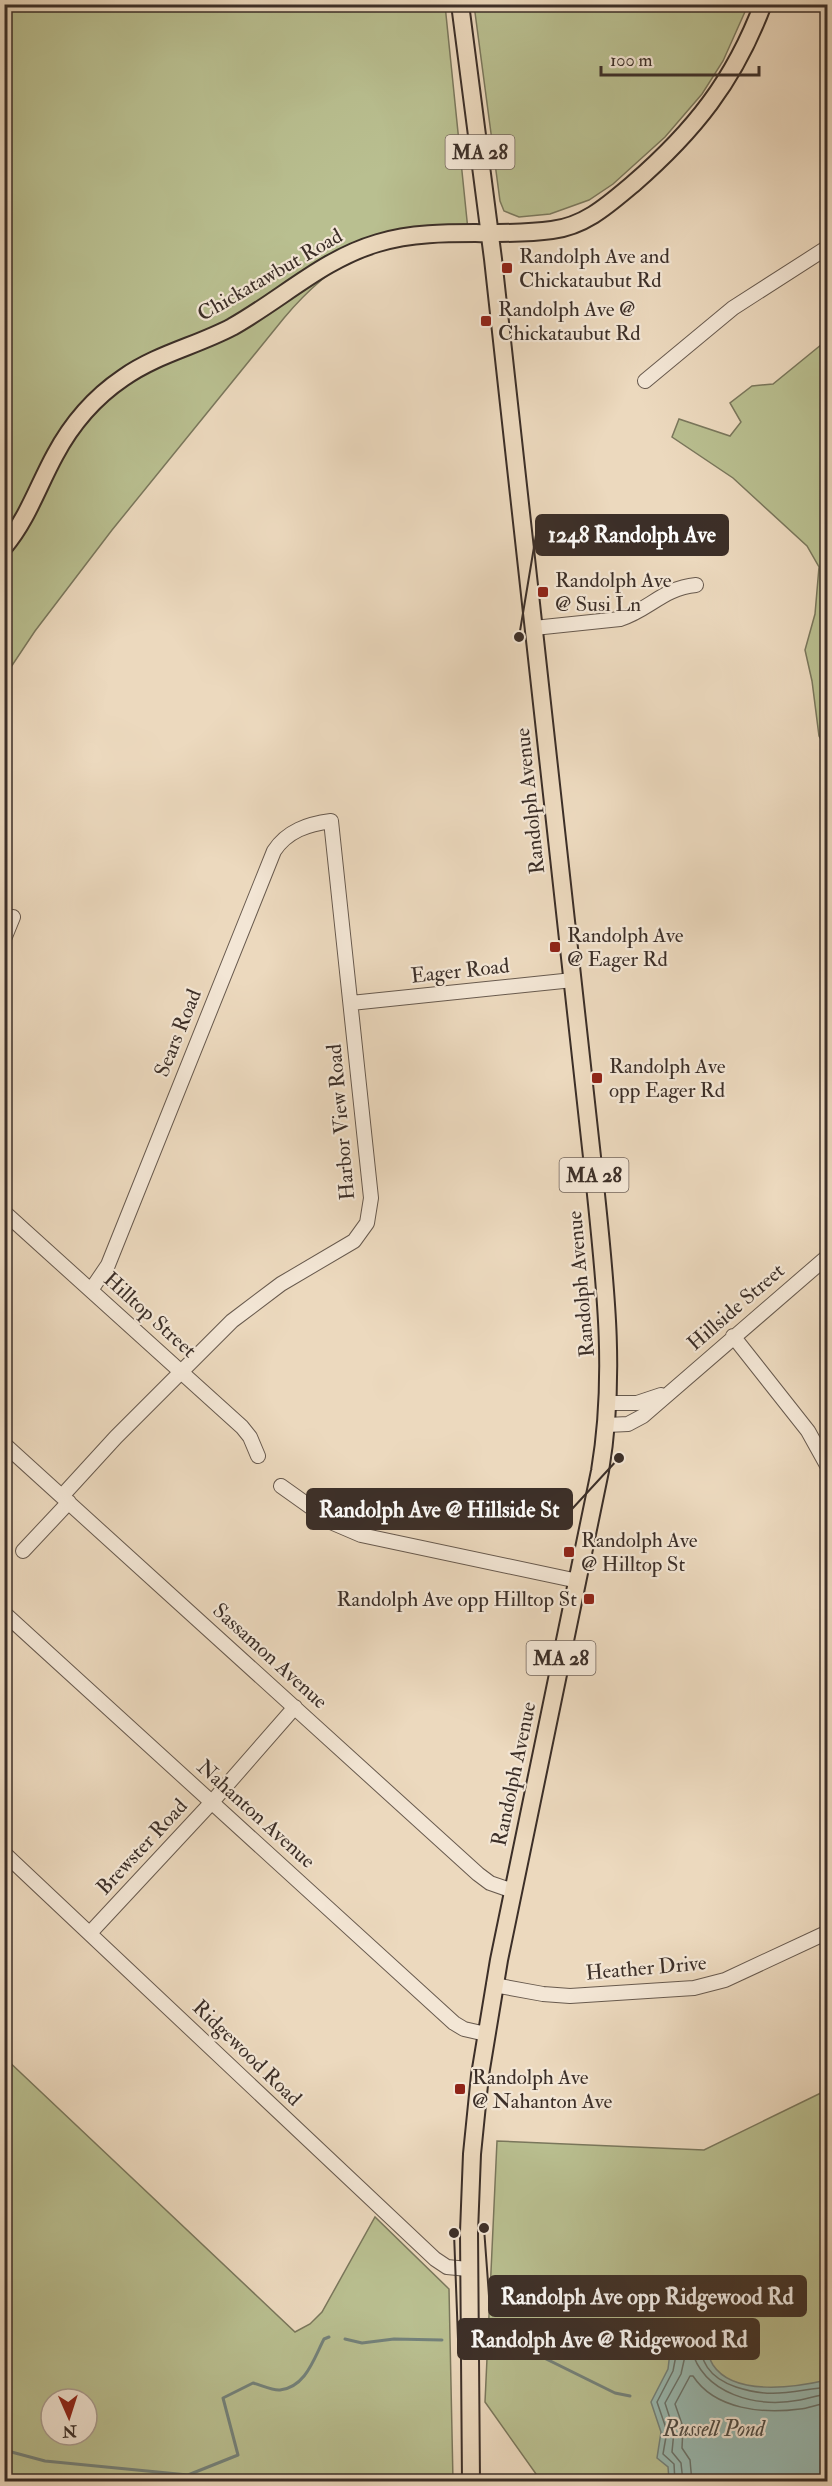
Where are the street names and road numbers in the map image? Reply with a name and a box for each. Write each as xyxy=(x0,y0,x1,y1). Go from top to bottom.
road number: MA 28 xyxy=(446,135,514,169)
street label: Chickatawbut Road xyxy=(193,222,348,327)
street label: Randolph Avenue xyxy=(509,726,551,875)
street label: Eager Road xyxy=(409,952,511,990)
street label: Sears Road xyxy=(148,984,208,1081)
street label: Harbor View Road xyxy=(321,1042,361,1201)
road number: MA 28 xyxy=(560,1158,628,1192)
street label: Randolph Avenue xyxy=(561,1209,601,1358)
street label: Hillside Street xyxy=(682,1257,790,1357)
street label: Hilltop Street xyxy=(98,1266,202,1364)
street label: Sassamon Avenue xyxy=(207,1597,333,1715)
road number: MA 28 xyxy=(526,1641,596,1675)
street label: Randolph Avenue xyxy=(486,1699,543,1849)
street label: Nahanton Avenue xyxy=(191,1754,321,1874)
street label: Brewster Road xyxy=(91,1793,194,1901)
street label: Heather Drive xyxy=(584,1949,708,1987)
street label: Ridgewood Road xyxy=(187,1994,308,2112)

